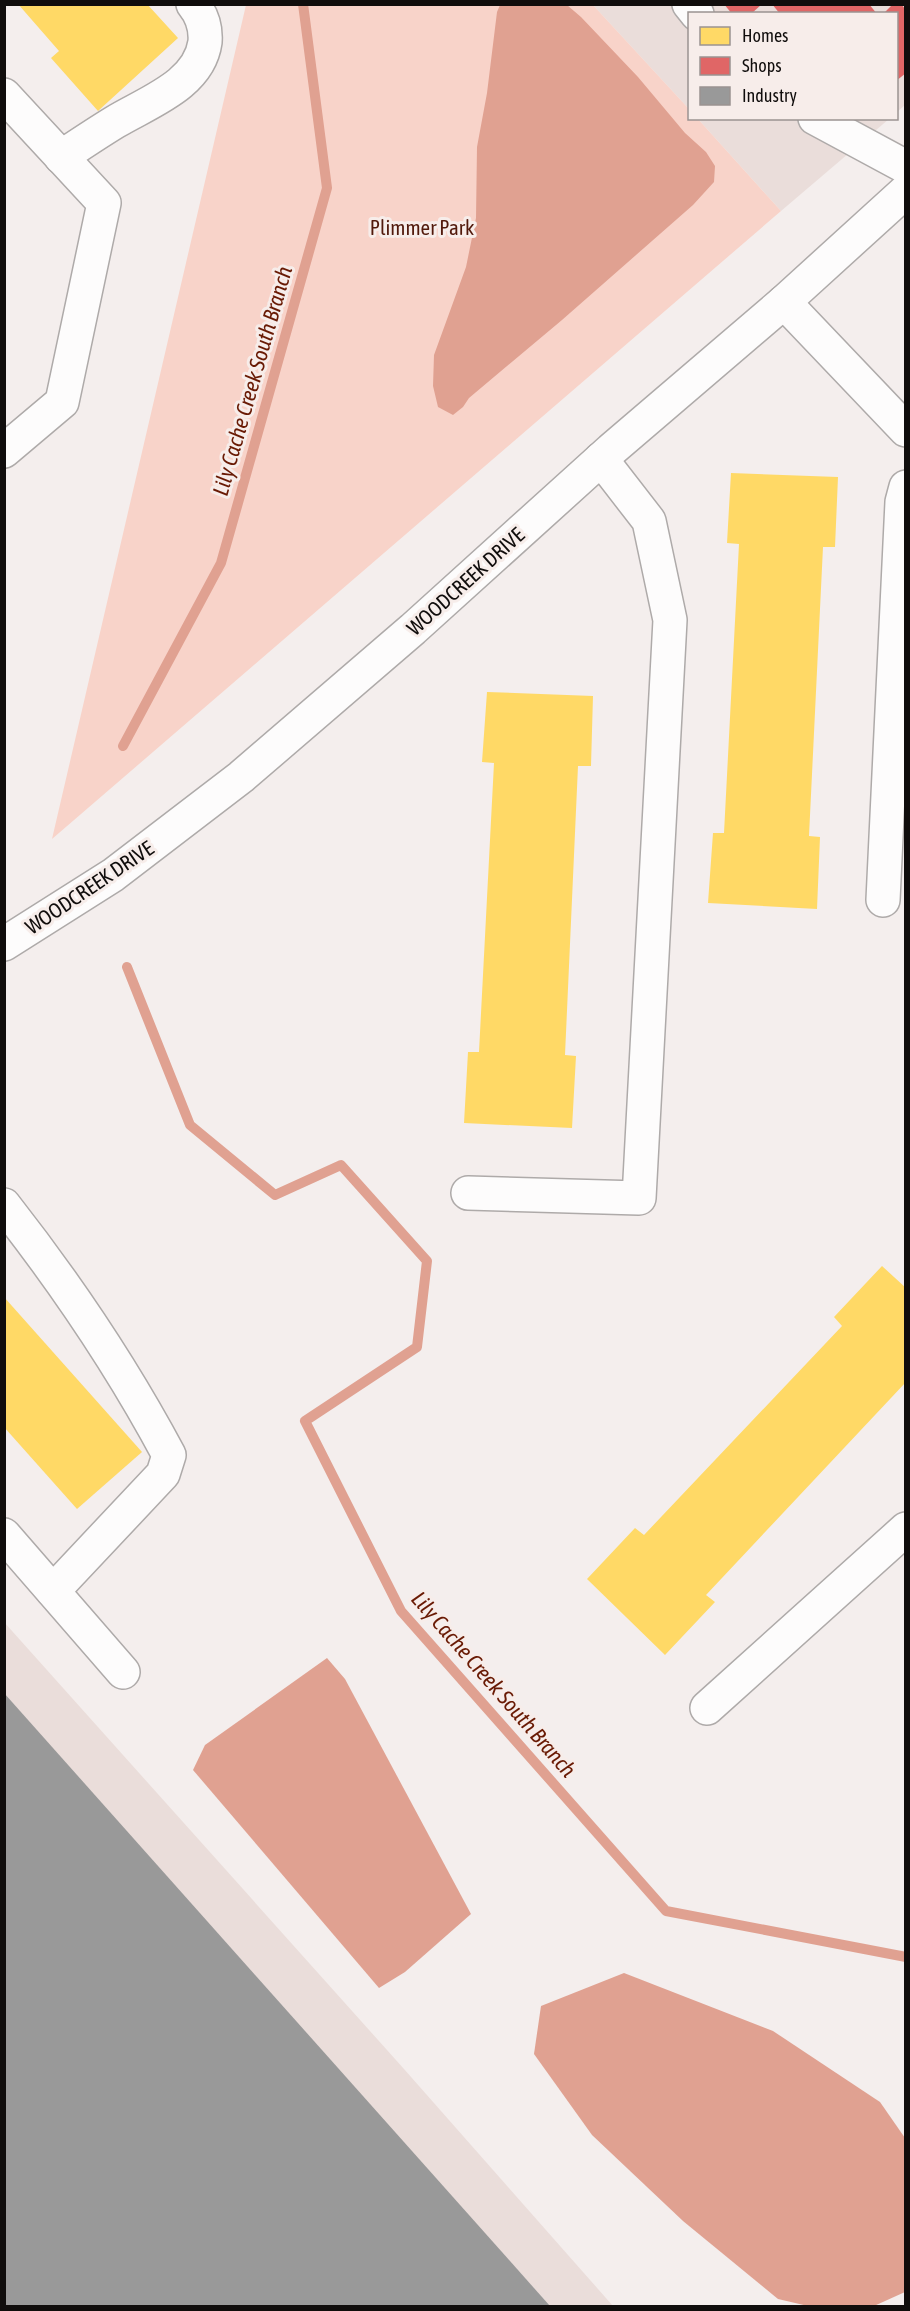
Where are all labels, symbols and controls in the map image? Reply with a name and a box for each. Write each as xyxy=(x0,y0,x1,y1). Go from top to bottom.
legend xyxy=(688,12,898,120)
text: Homes xyxy=(742,25,788,46)
text: Shops xyxy=(742,55,782,76)
text: Industry xyxy=(742,85,797,106)
park label: Plimmer Park xyxy=(370,215,474,239)
water label: Lily Cache Creek South Branch xyxy=(207,263,297,499)
street label: WOODCREEK DRIVE xyxy=(402,522,528,640)
street label: WOODCREEK DRIVE xyxy=(20,835,158,939)
water label: Lily Cache Creek South Branch xyxy=(406,1586,582,1782)

